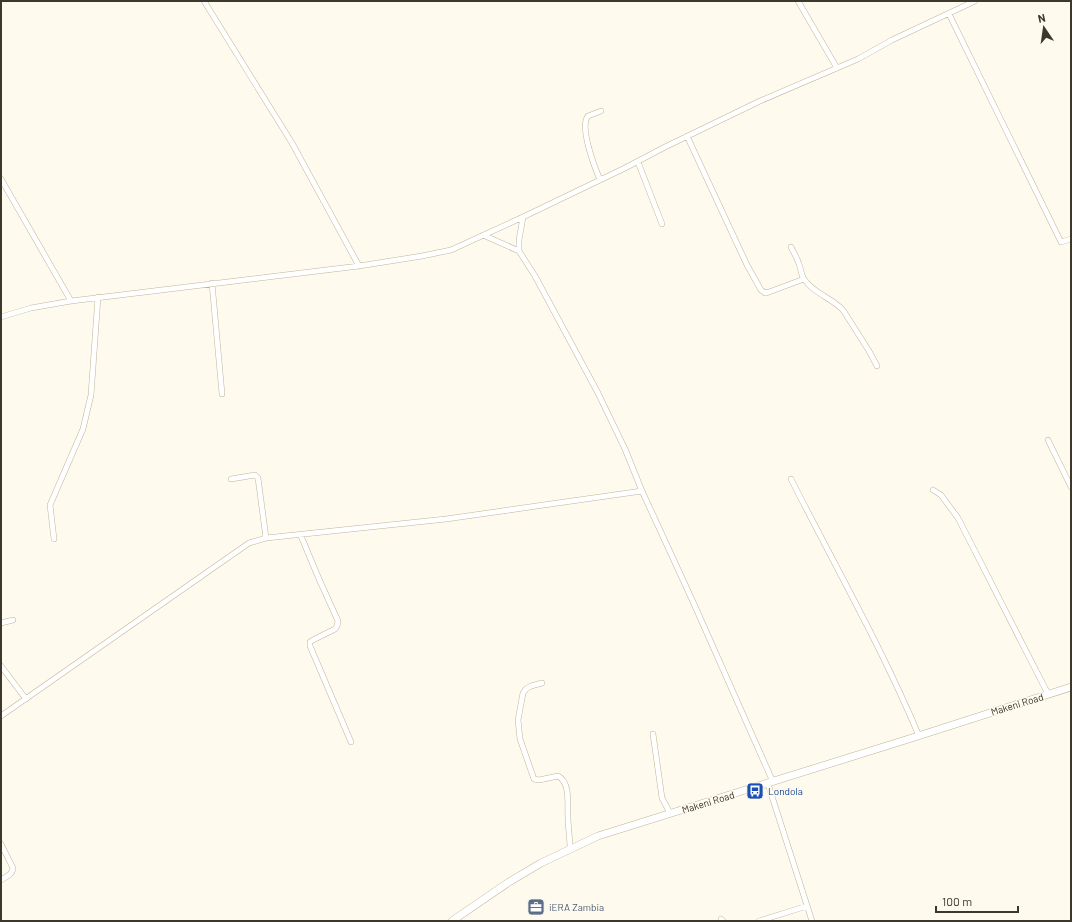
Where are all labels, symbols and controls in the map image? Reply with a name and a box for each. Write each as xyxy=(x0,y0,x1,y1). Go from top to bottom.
north arrow xyxy=(1024,8,1064,48)
text: N xyxy=(1037,11,1047,25)
street label: Makeni Road xyxy=(989,690,1045,718)
bus stop icon: Londola xyxy=(745,781,765,801)
place label: Londola xyxy=(768,785,803,797)
street label: Makeni Road xyxy=(680,788,736,816)
scale bar xyxy=(936,888,1018,914)
text: 100 m xyxy=(942,894,972,908)
office icon: iERA Zambia xyxy=(526,897,546,917)
place label: iERA Zambia xyxy=(549,901,604,913)

